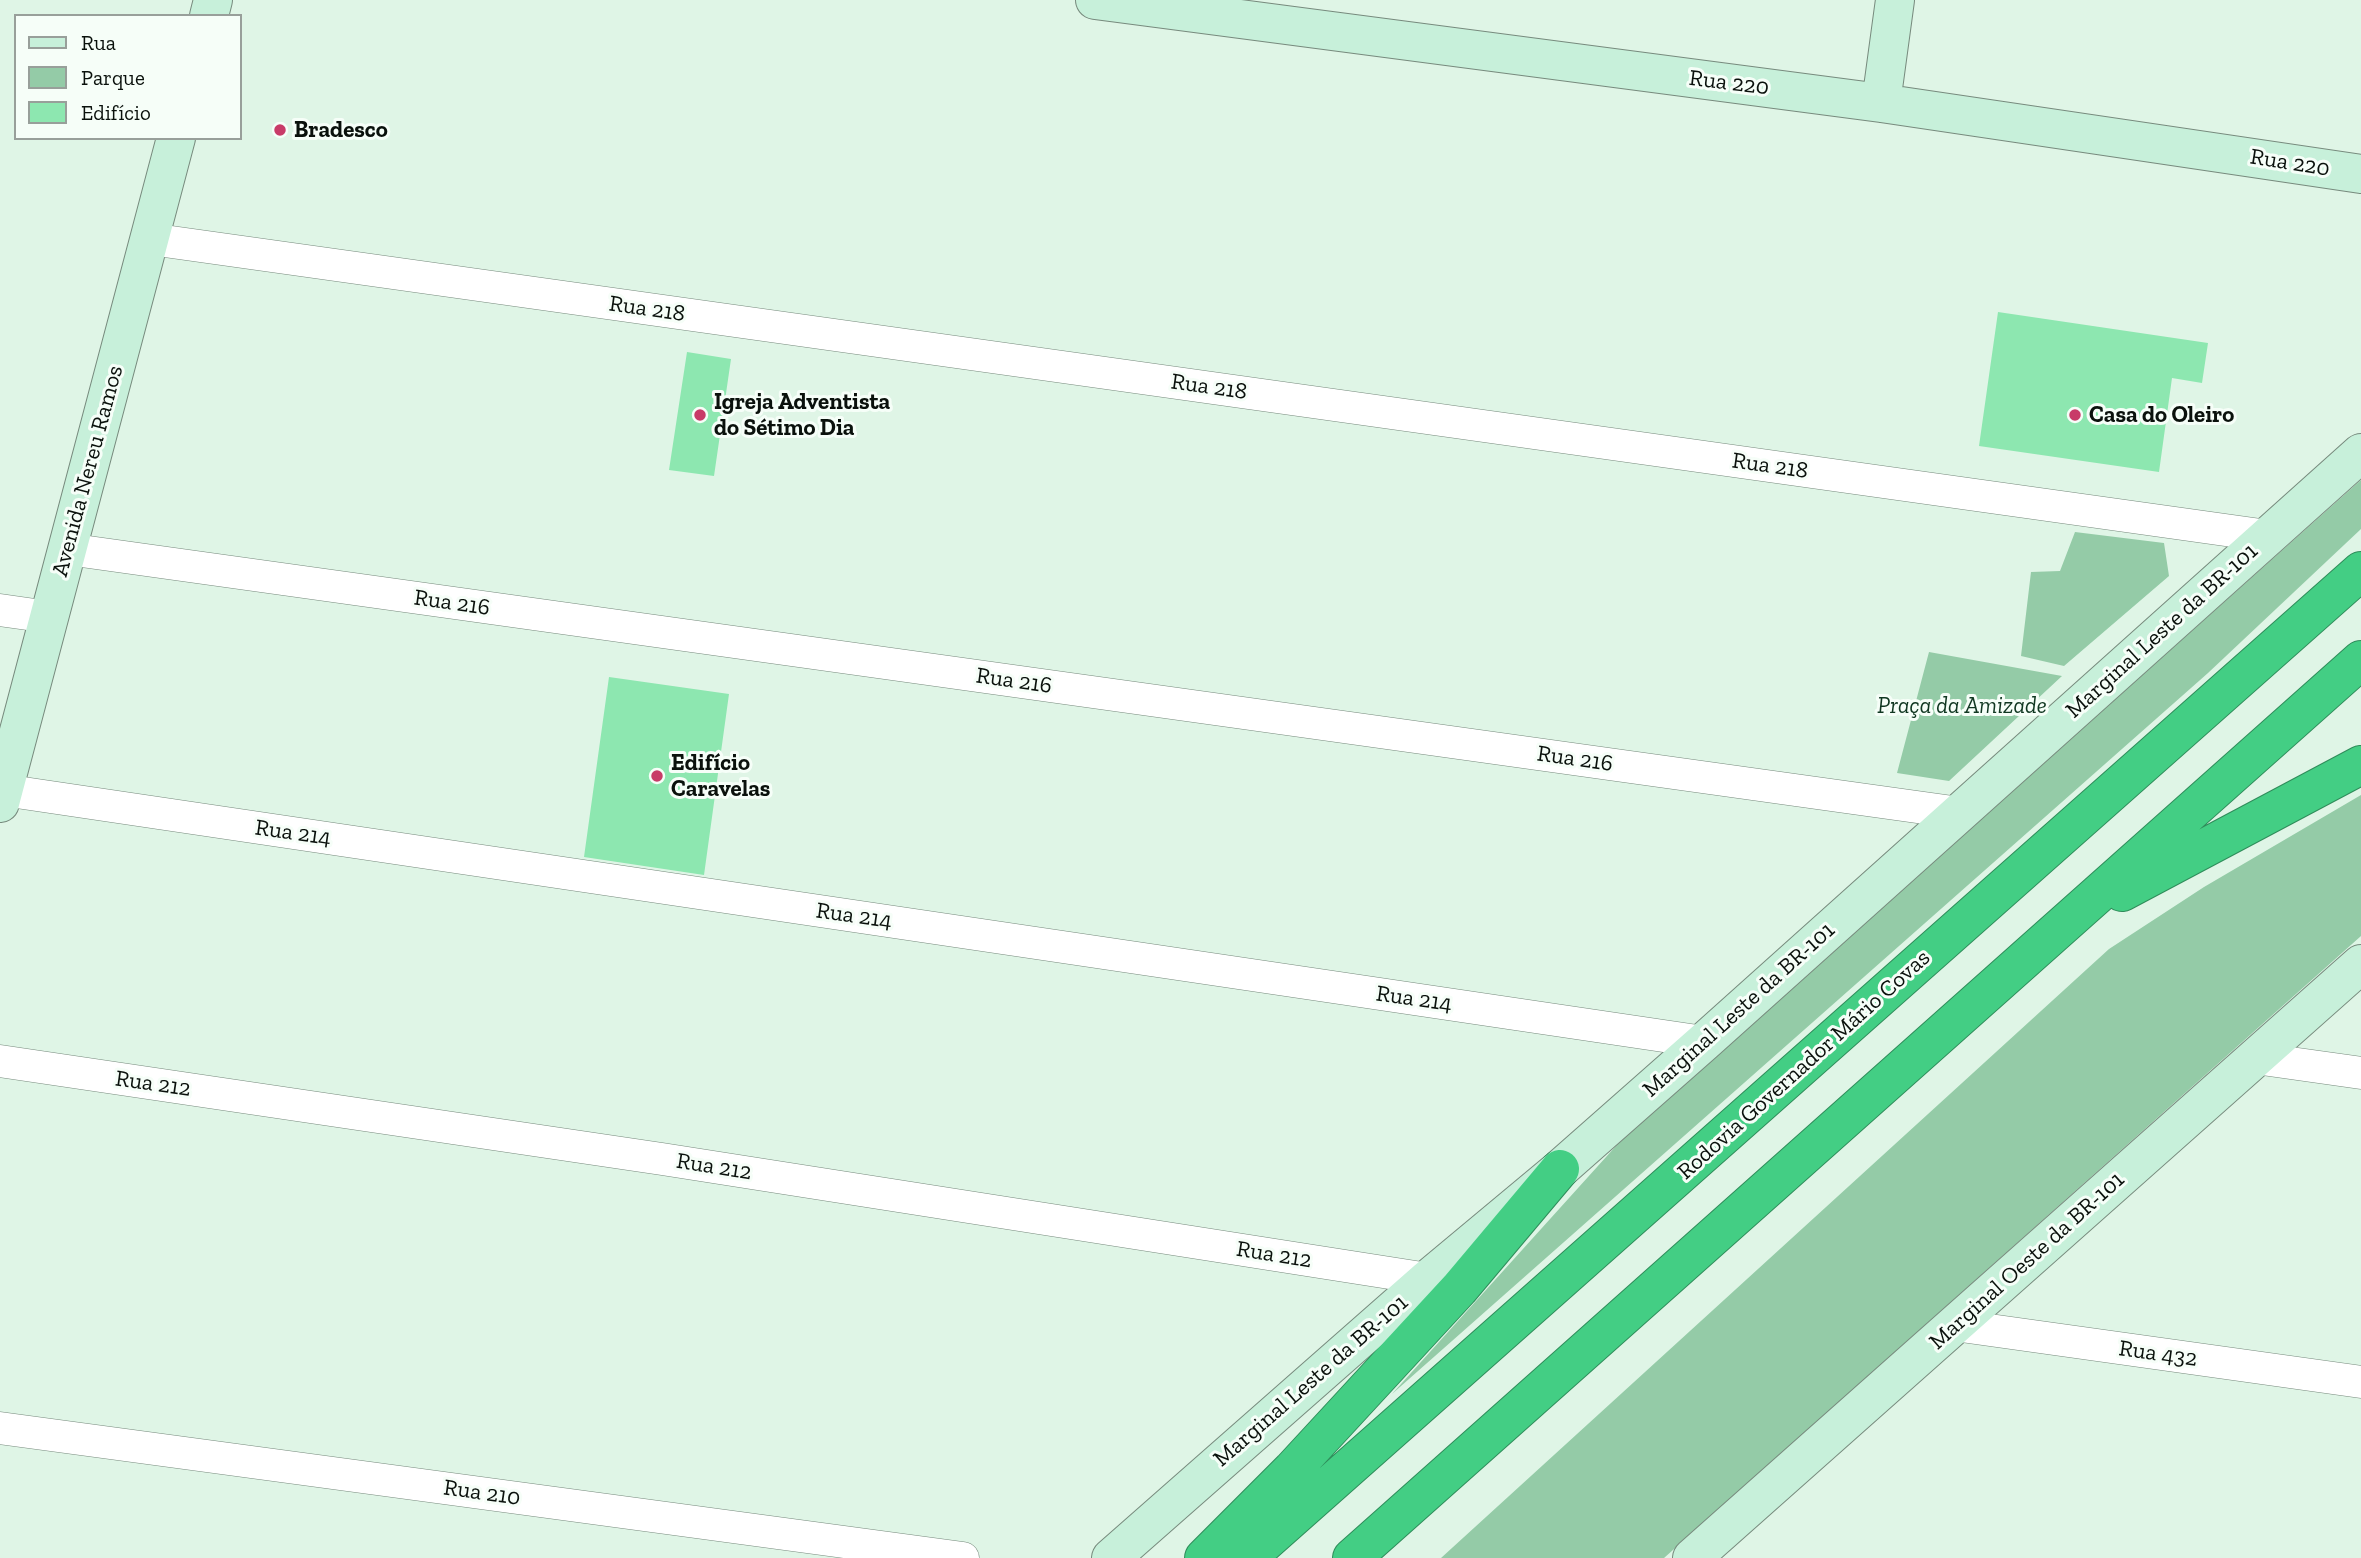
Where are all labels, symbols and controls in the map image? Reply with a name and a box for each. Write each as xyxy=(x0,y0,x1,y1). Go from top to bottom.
legend xyxy=(14,14,242,140)
text: Rua xyxy=(81,30,116,55)
street label: Rua 220 xyxy=(1687,64,1771,102)
text: Parque xyxy=(81,65,145,90)
text: Edifício xyxy=(81,100,151,125)
place label: Bradesco xyxy=(294,116,388,144)
marker: Bradesco xyxy=(272,122,288,138)
street label: Rua 220 xyxy=(2248,143,2332,183)
street label: Rua 218 xyxy=(607,290,687,328)
street label: Avenida Nereu Ramos xyxy=(47,362,129,580)
street label: Rua 218 xyxy=(1169,368,1249,406)
place label: Igreja Adventista do Sétimo Dia xyxy=(714,388,890,442)
place label: Casa do Oleiro xyxy=(2089,401,2234,429)
marker: Igreja Adventista do Sétimo Dia xyxy=(692,407,708,423)
marker: Casa do Oleiro xyxy=(2067,407,2083,423)
street label: Rua 218 xyxy=(1730,447,1810,485)
street label: Marginal Leste da BR-101 xyxy=(2060,538,2264,724)
street label: Rua 216 xyxy=(412,584,492,622)
street label: Rua 216 xyxy=(974,662,1054,700)
park label: Praça da Amizade xyxy=(1877,692,2047,720)
street label: Rua 216 xyxy=(1535,740,1615,778)
place label: Edifício Caravelas xyxy=(671,749,770,803)
marker: Edifício Caravelas xyxy=(649,768,665,784)
street label: Rua 214 xyxy=(253,814,333,852)
street label: Rua 214 xyxy=(814,897,894,935)
street label: Marginal Leste da BR-101 xyxy=(1637,917,1841,1103)
street label: Rodovia Governador Mário Covas xyxy=(1672,944,1936,1186)
street label: Rua 214 xyxy=(1374,980,1454,1018)
street label: Rua 212 xyxy=(113,1065,193,1103)
street label: Rua 212 xyxy=(674,1147,754,1187)
street label: Marginal Oeste da BR-101 xyxy=(1924,1166,2130,1356)
street label: Rua 212 xyxy=(1234,1235,1314,1275)
street label: Marginal Leste da BR-101 xyxy=(1208,1289,1414,1473)
street label: Rua 432 xyxy=(2117,1335,2199,1373)
street label: Rua 210 xyxy=(442,1474,522,1512)

